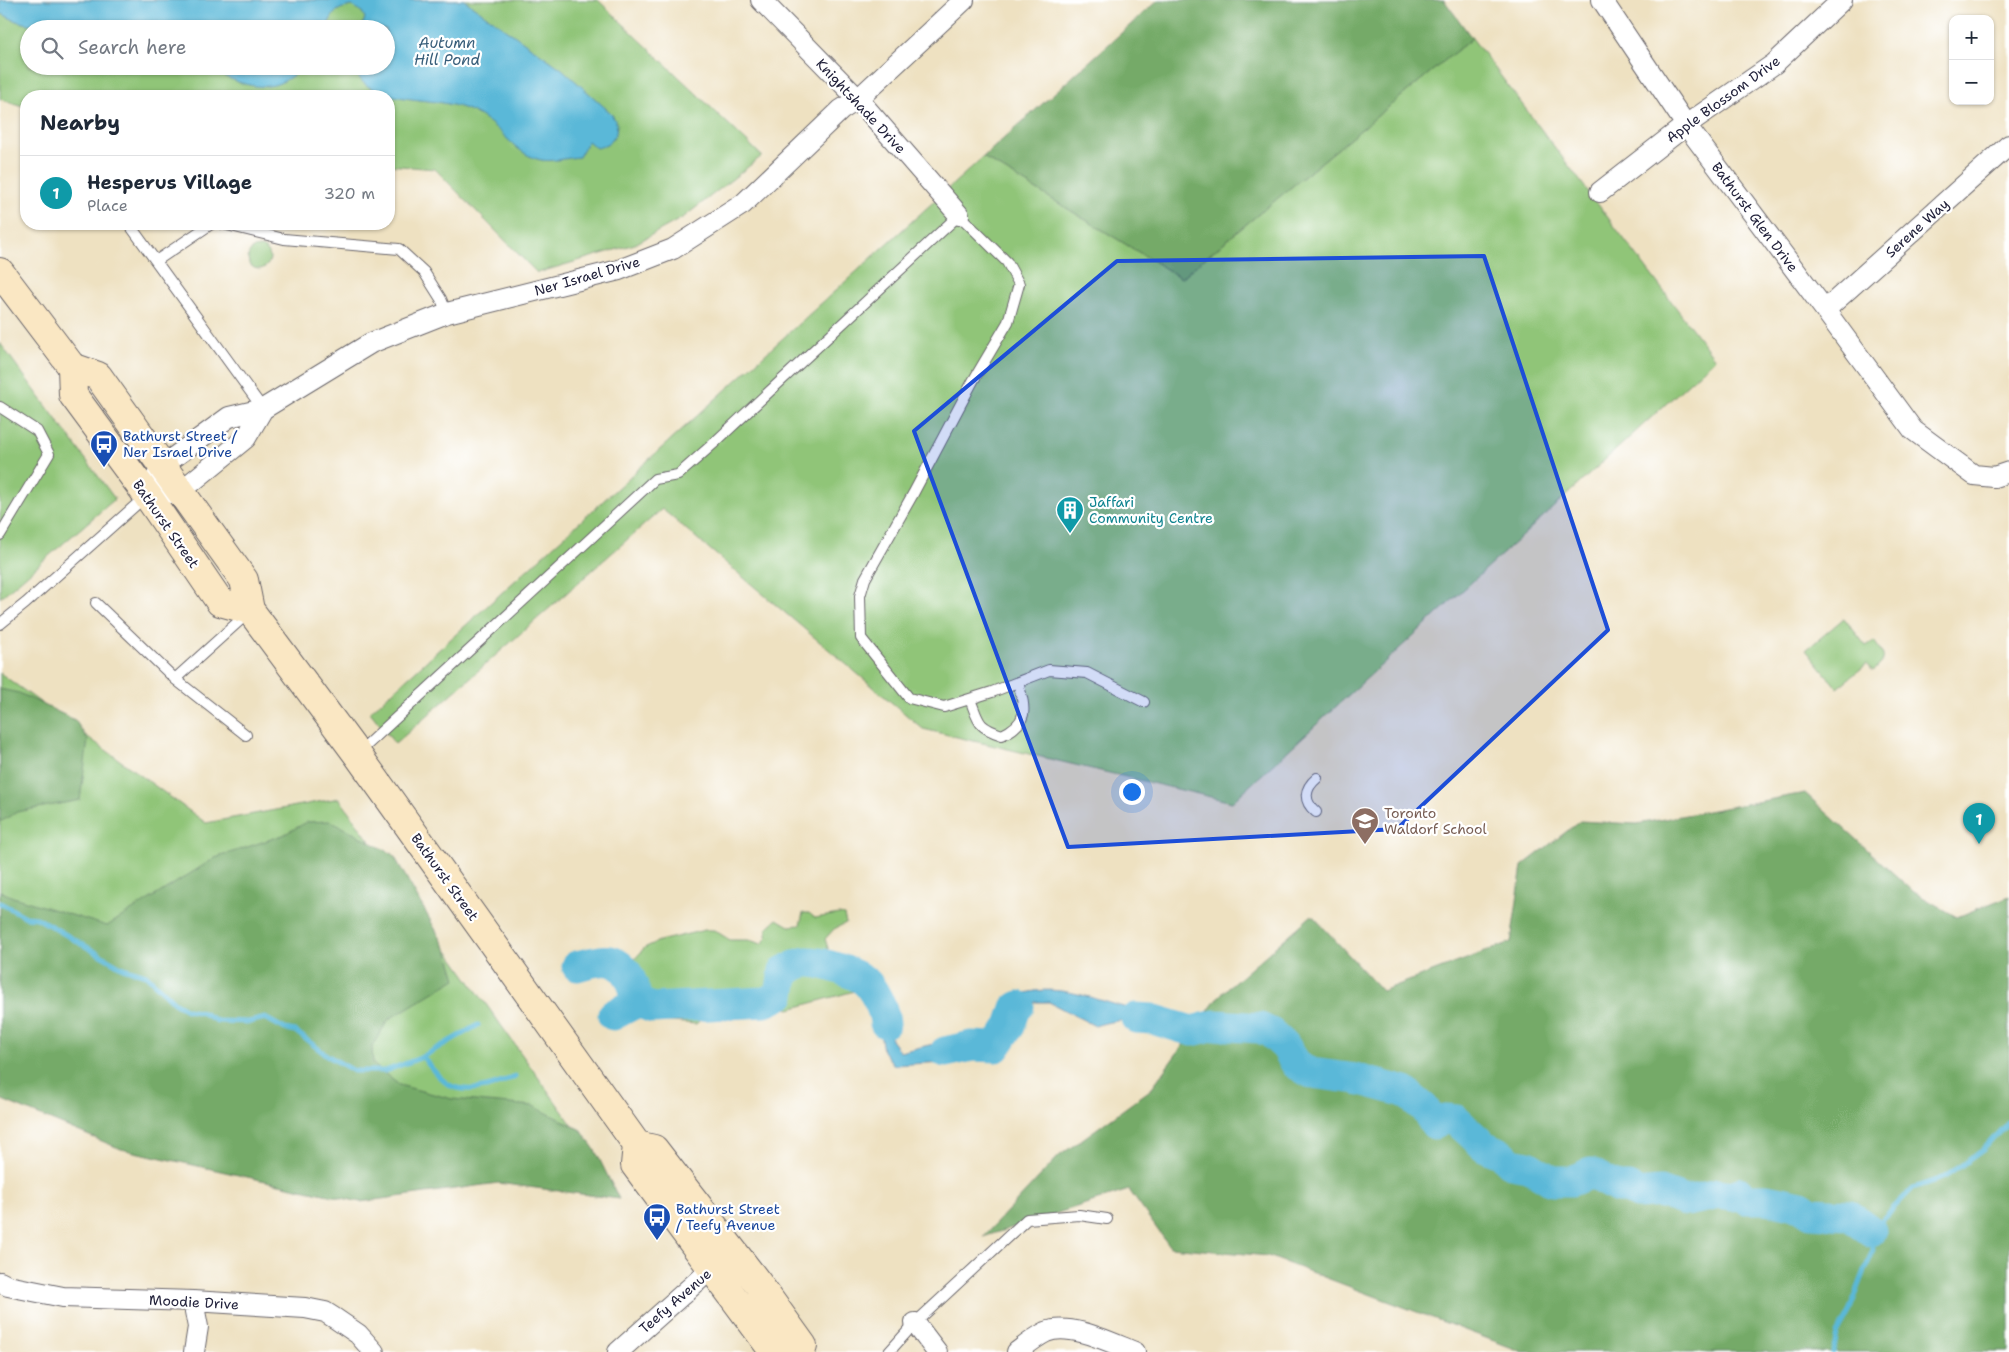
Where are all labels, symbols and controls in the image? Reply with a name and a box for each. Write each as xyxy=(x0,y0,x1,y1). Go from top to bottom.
map controls xyxy=(1949,15,1994,105)
button: + xyxy=(1949,15,1994,60)
search box xyxy=(20,20,395,75)
water label: Autumn Hill Pond xyxy=(414,33,480,70)
icon: search xyxy=(38,34,66,62)
text: Search here xyxy=(78,35,187,60)
street label: Apple Blossom Drive xyxy=(1662,52,1784,146)
street label: Knightshade Drive xyxy=(812,55,910,157)
button: − xyxy=(1949,60,1994,105)
text: Nearby xyxy=(40,109,120,137)
street label: Bathurst Glen Drive xyxy=(1708,159,1802,275)
text: Hesperus Village xyxy=(87,170,252,195)
text: 1 xyxy=(52,183,60,204)
text: 320 m xyxy=(324,183,375,204)
text: Place xyxy=(87,195,128,216)
street label: Serene Way xyxy=(1881,195,1953,261)
street label: Ner Israel Drive xyxy=(532,252,642,300)
place label: Bathurst Street / Ner Israel Drive xyxy=(123,427,238,461)
bus stop icon: Bathurst Street / Ner Israel Drive xyxy=(89,429,119,468)
street label: Bathurst Street xyxy=(129,476,203,572)
place label: Jaffari Community Centre xyxy=(1089,493,1213,527)
building icon: Jaffari Community Centre xyxy=(1055,495,1085,534)
your location xyxy=(1119,779,1145,805)
pin: 1 xyxy=(1963,803,1995,844)
place label: Toronto Waldorf School xyxy=(1384,804,1488,838)
school or university icon: Toronto Waldorf School xyxy=(1350,806,1380,845)
street label: Bathurst Street xyxy=(407,830,483,924)
place label: Bathurst Street / Teefy Avenue xyxy=(676,1200,780,1234)
bus stop icon: Bathurst Street / Teefy Avenue xyxy=(642,1202,672,1241)
street label: Teefy Avenue xyxy=(635,1265,715,1337)
street label: Moodie Drive xyxy=(149,1291,239,1313)

